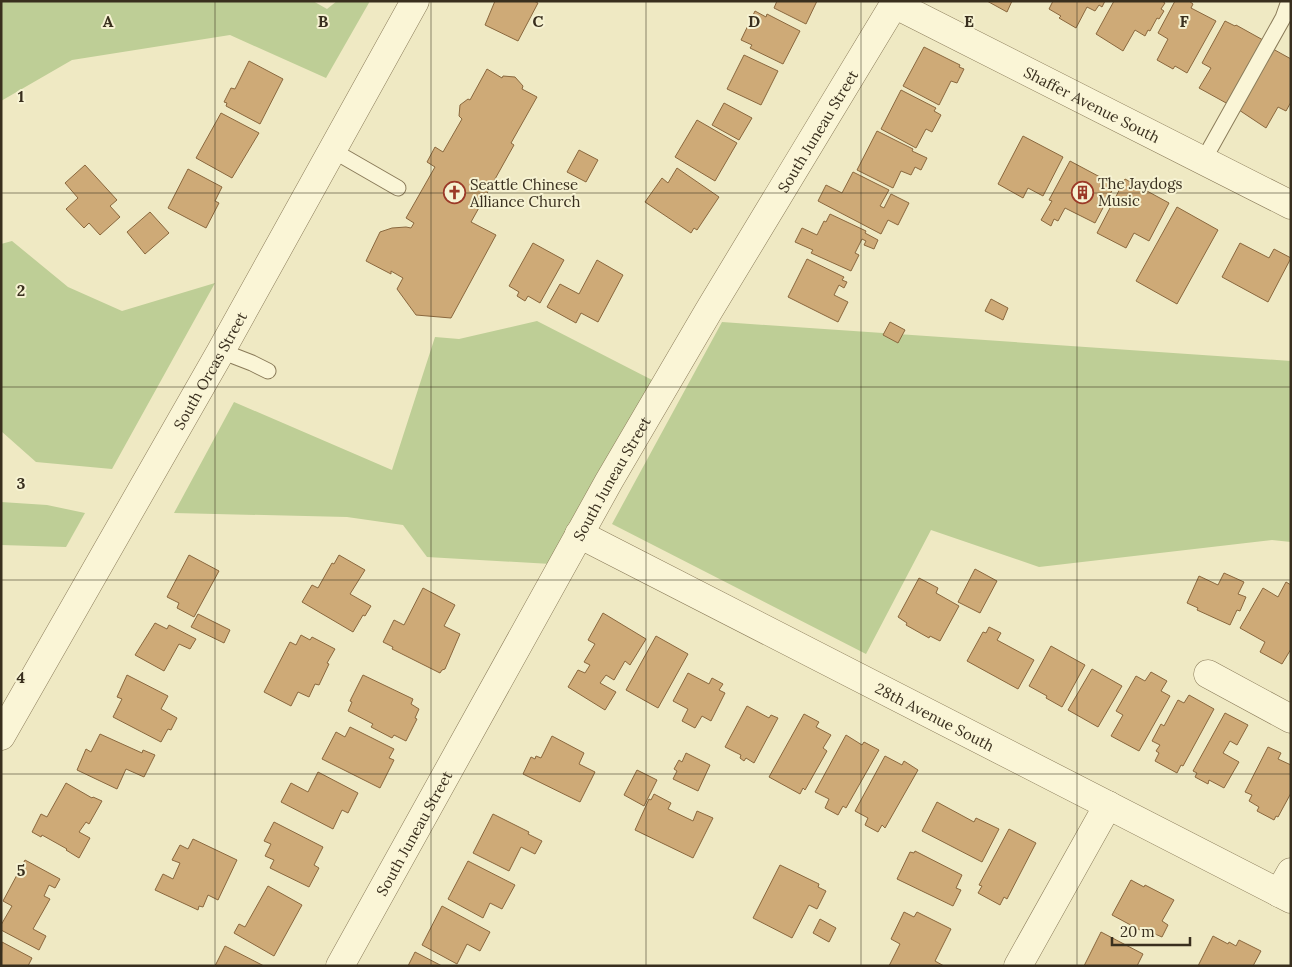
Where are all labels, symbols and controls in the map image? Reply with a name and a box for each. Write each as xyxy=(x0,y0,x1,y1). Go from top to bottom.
text: A xyxy=(103,11,114,31)
text: B xyxy=(318,11,329,31)
text: C xyxy=(532,11,544,31)
text: D xyxy=(748,11,760,31)
text: E xyxy=(964,11,974,31)
text: F xyxy=(1179,11,1189,31)
street label: Shaffer Avenue South xyxy=(1021,62,1163,147)
street label: South Juneau Street xyxy=(773,66,862,196)
text: 1 xyxy=(18,86,24,106)
place label: The Jaydogs Music xyxy=(1098,174,1182,210)
place label: Seattle Chinese Alliance Church xyxy=(469,175,580,211)
building icon: The Jaydogs Music xyxy=(1070,180,1094,204)
church icon: Seattle Chinese Alliance Church xyxy=(442,181,466,205)
text: 2 xyxy=(17,280,25,300)
street label: South Orcas Street xyxy=(169,308,251,433)
street label: South Juneau Street xyxy=(568,413,654,544)
text: 3 xyxy=(17,473,26,493)
text: 4 xyxy=(17,667,26,687)
street label: 28th Avenue South xyxy=(872,678,998,755)
street label: South Juneau Street xyxy=(371,767,456,899)
text: 5 xyxy=(17,860,26,880)
scale bar xyxy=(1112,914,1190,946)
text: 20 m xyxy=(1120,922,1155,941)

